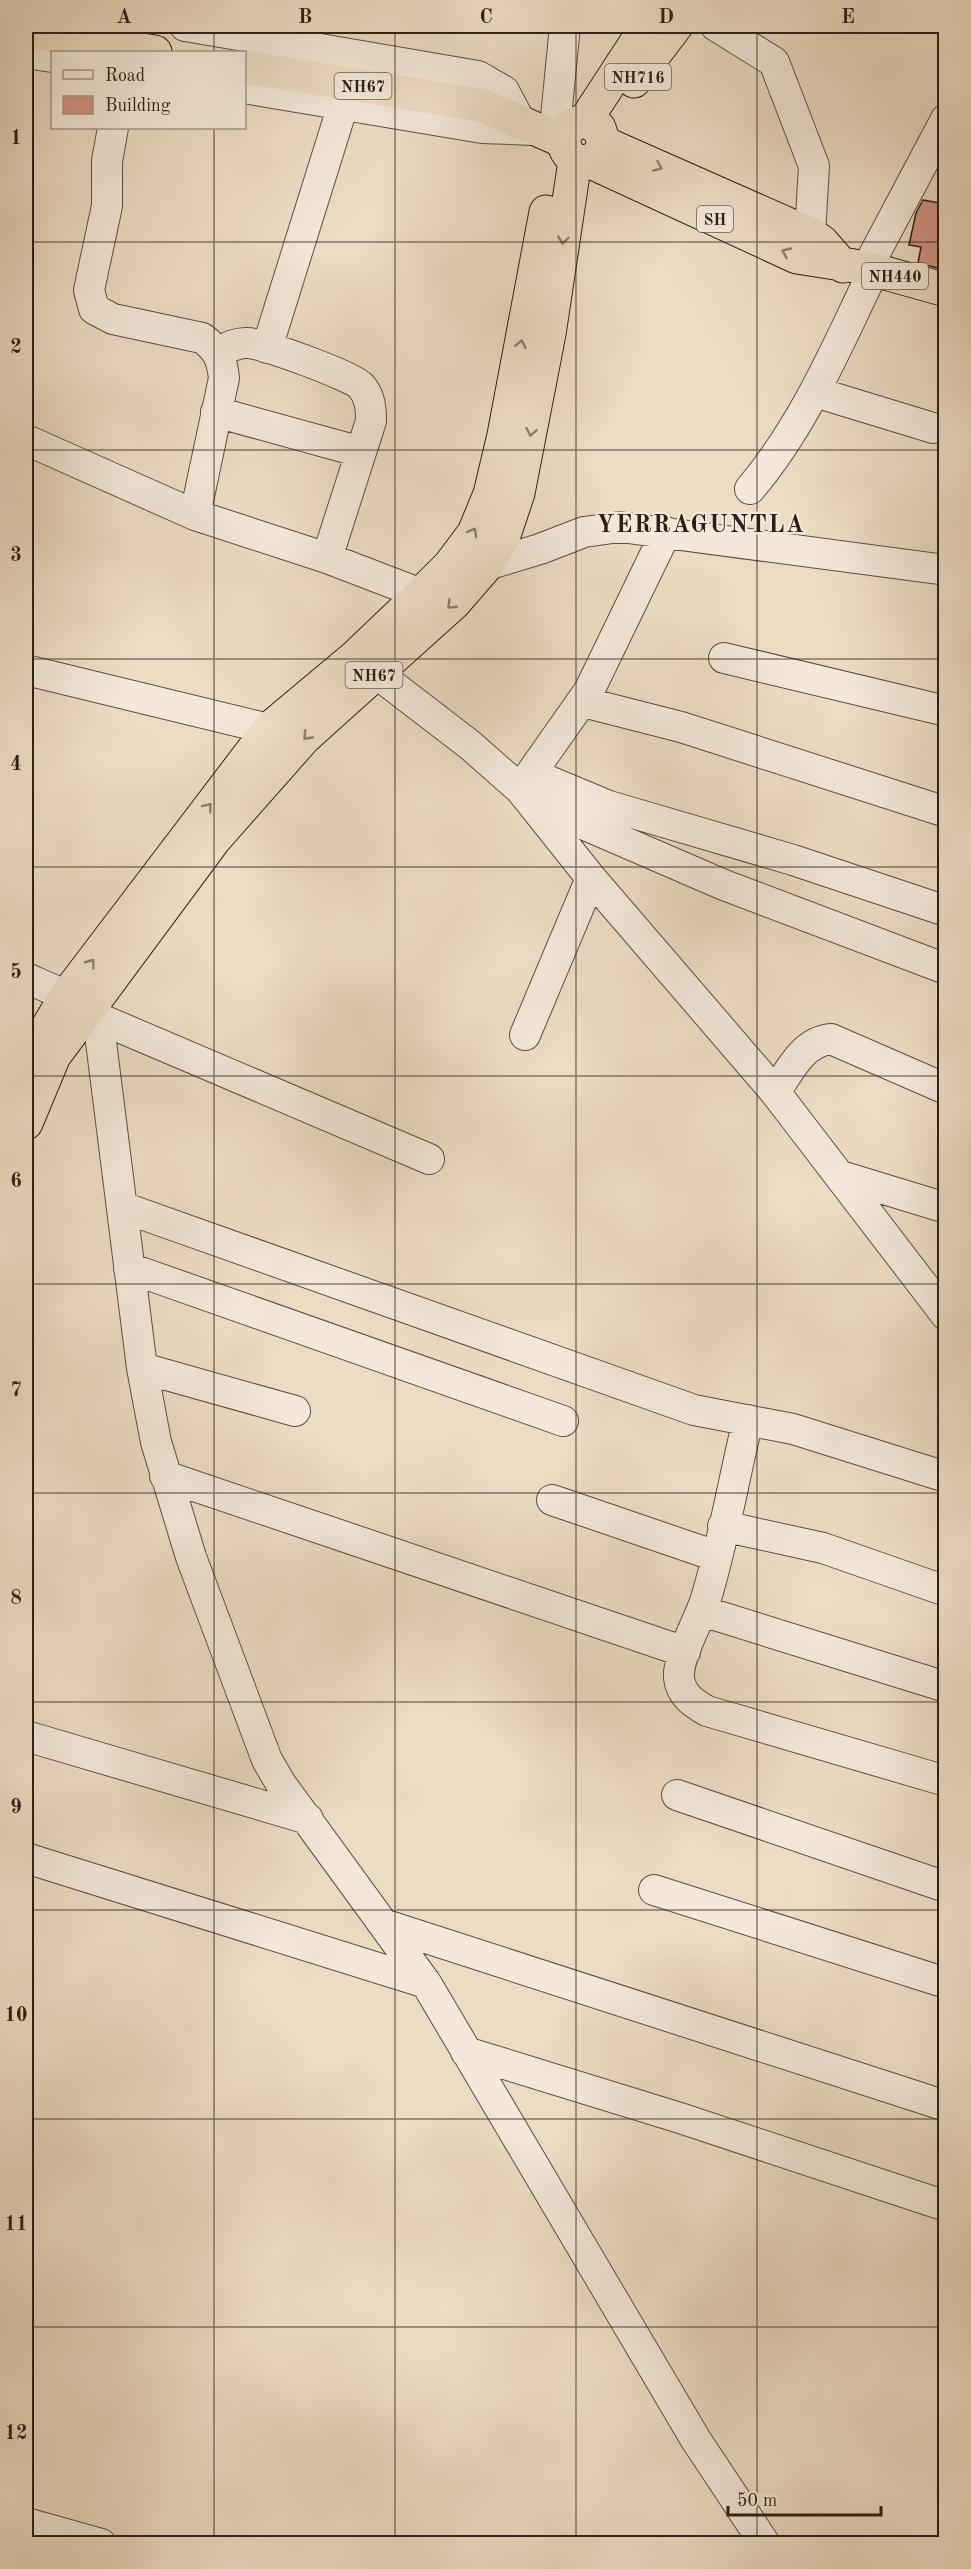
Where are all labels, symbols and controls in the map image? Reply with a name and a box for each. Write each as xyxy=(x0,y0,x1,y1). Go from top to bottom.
text: A xyxy=(116,8,132,28)
text: B xyxy=(298,8,312,28)
text: C xyxy=(479,8,493,28)
text: D xyxy=(658,8,674,28)
text: E xyxy=(841,8,855,28)
legend xyxy=(51,51,246,129)
road number: NH716 xyxy=(605,64,671,90)
text: Road xyxy=(105,67,145,85)
road number: NH67 xyxy=(334,73,392,99)
text: Building xyxy=(105,97,171,115)
text: 1 xyxy=(10,129,22,149)
one-way arrow xyxy=(651,159,662,171)
road number: SH xyxy=(697,206,733,232)
one-way arrow xyxy=(558,235,570,244)
one-way arrow xyxy=(782,248,793,260)
road number: NH440 xyxy=(862,263,928,289)
text: 2 xyxy=(10,338,22,358)
one-way arrow xyxy=(514,340,527,350)
one-way arrow xyxy=(525,427,538,437)
district label: YERRAGUNTLA xyxy=(597,514,805,538)
one-way arrow xyxy=(466,528,477,538)
text: 3 xyxy=(10,546,22,566)
one-way arrow xyxy=(447,597,458,608)
road number: NH67 xyxy=(346,662,403,688)
one-way arrow xyxy=(303,729,314,740)
text: 4 xyxy=(10,755,22,775)
one-way arrow xyxy=(200,803,211,814)
one-way arrow xyxy=(83,959,94,970)
text: 5 xyxy=(10,962,22,983)
text: 6 xyxy=(10,1172,22,1192)
text: 7 xyxy=(10,1381,22,1401)
text: 8 xyxy=(10,1589,22,1609)
text: 9 xyxy=(10,1798,22,1818)
text: 10 xyxy=(4,2006,28,2026)
text: 11 xyxy=(4,2215,28,2235)
text: 12 xyxy=(4,2424,28,2444)
scale bar xyxy=(728,2479,881,2517)
text: 50 m xyxy=(737,2492,777,2510)

